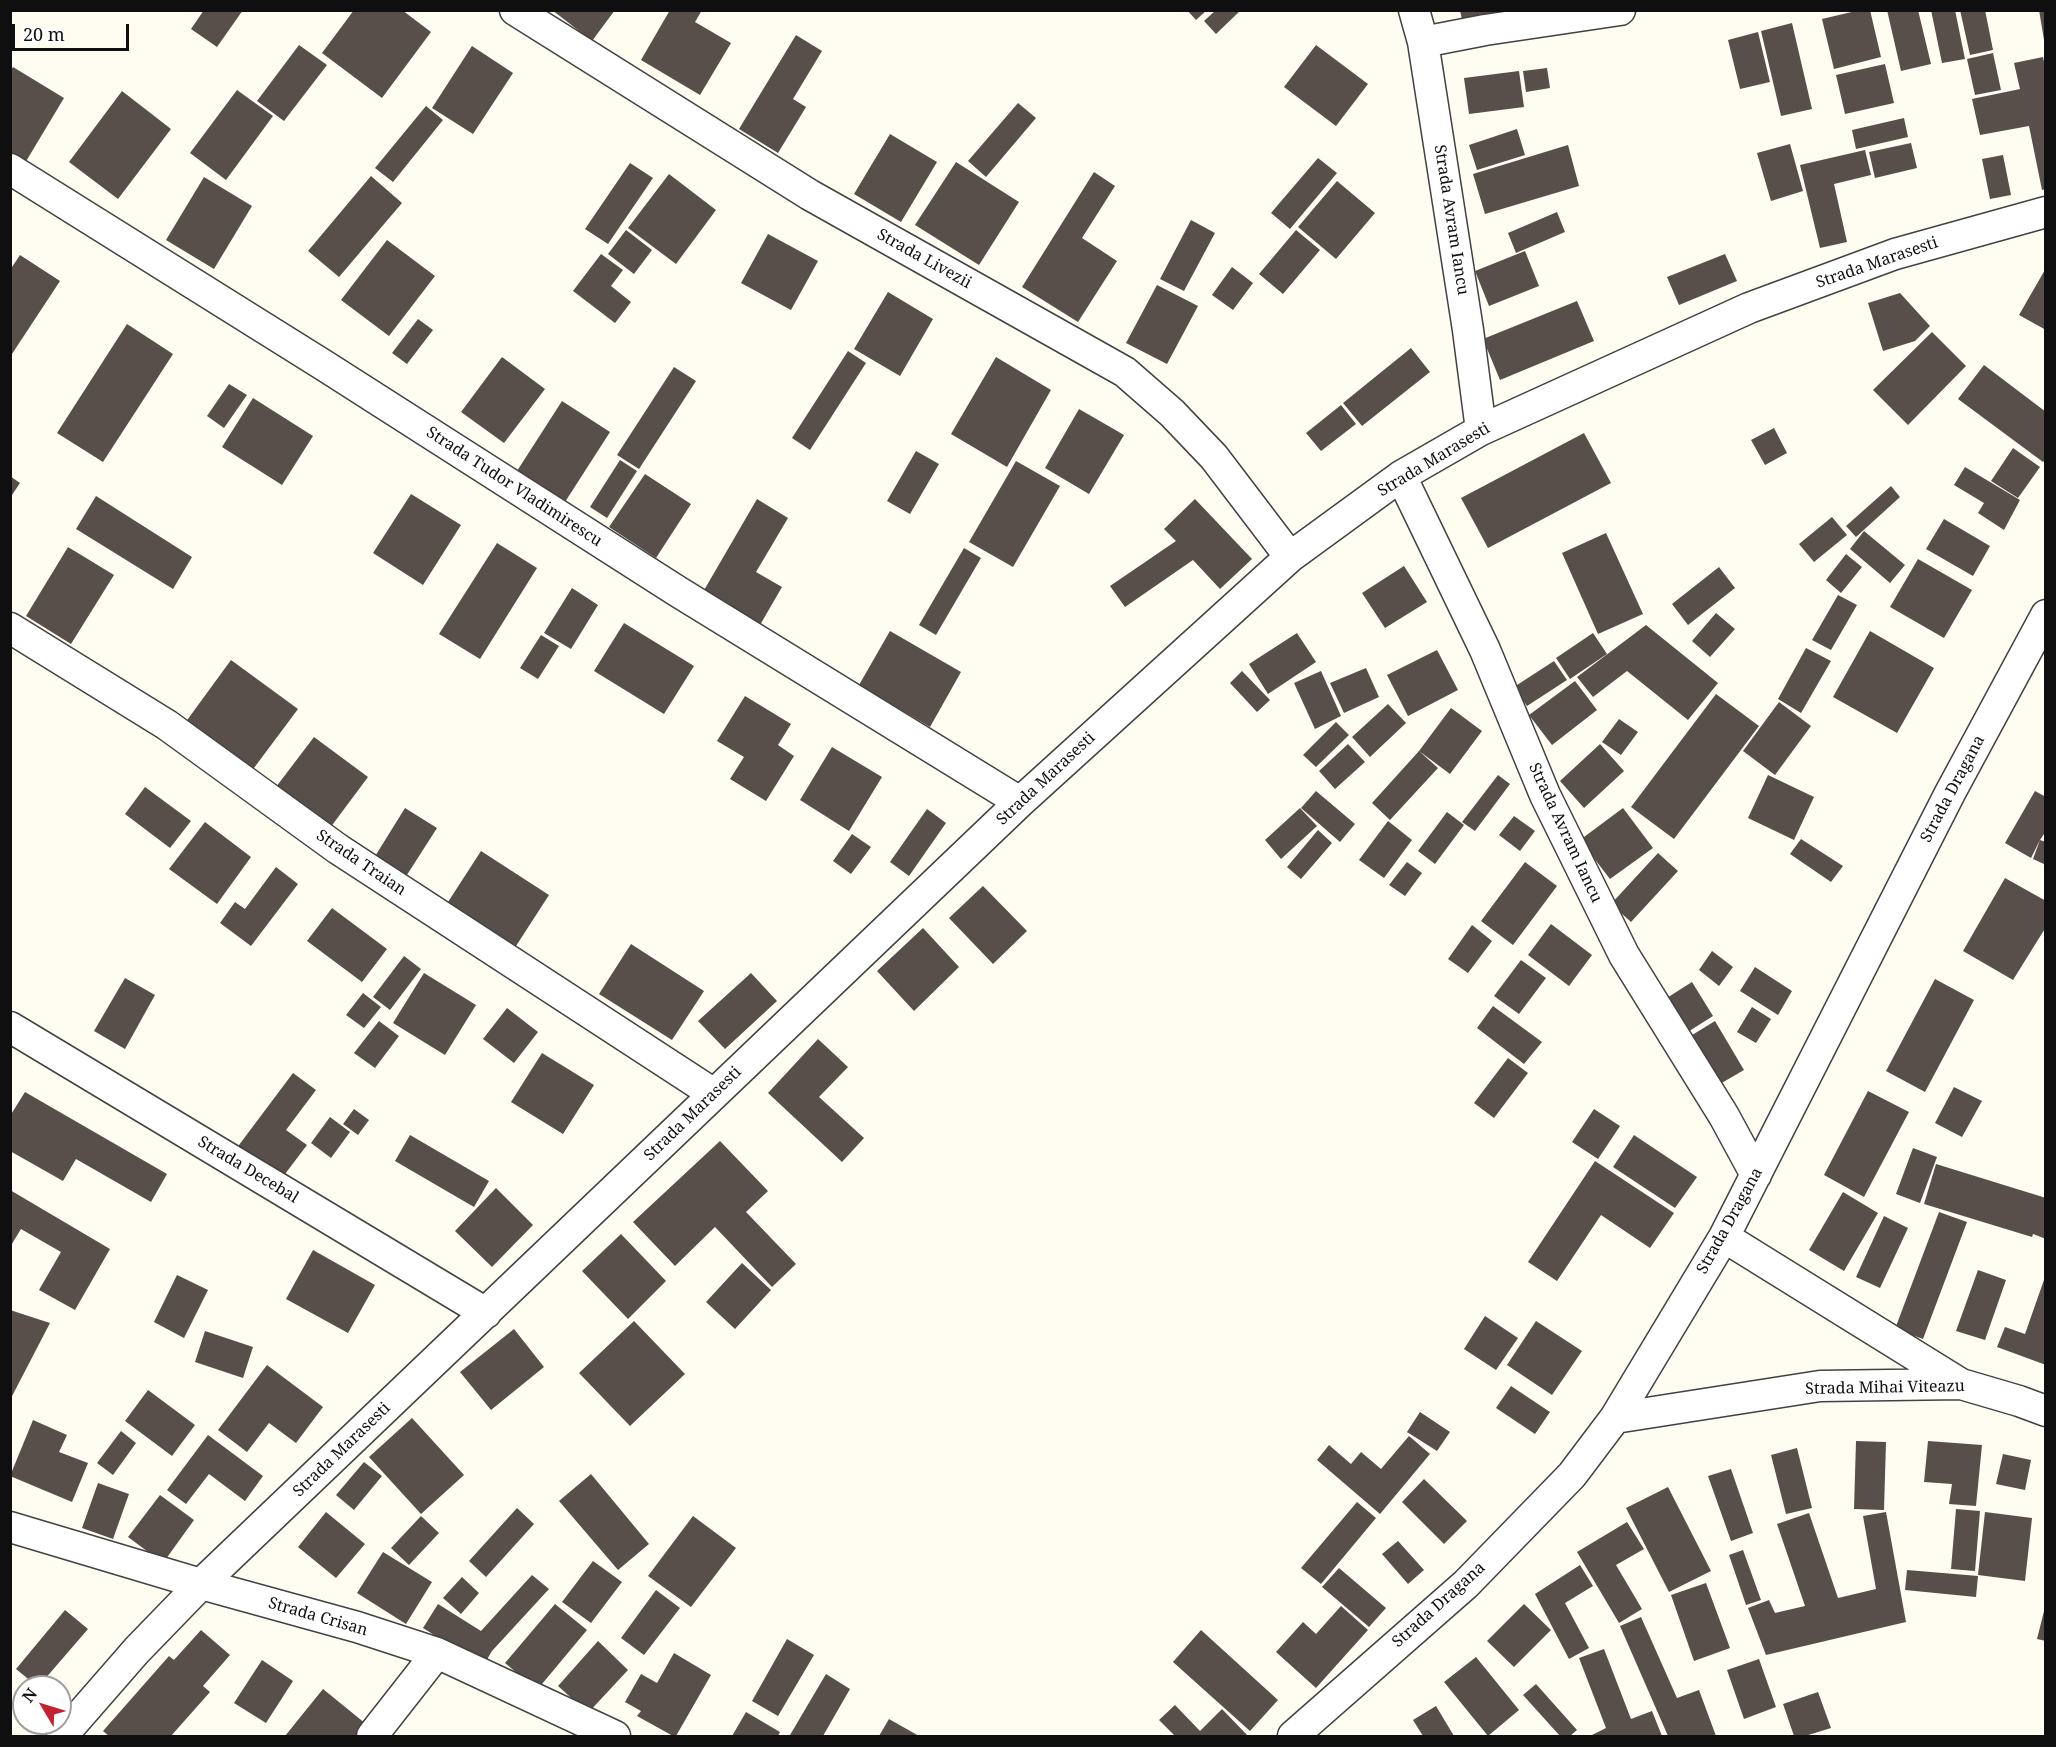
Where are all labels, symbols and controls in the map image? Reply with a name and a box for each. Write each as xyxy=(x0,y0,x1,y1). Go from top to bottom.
scale bar xyxy=(15,12,132,50)
text: 20 m xyxy=(23,22,65,46)
street label: Strada Avram Iancu xyxy=(1430,143,1472,297)
street label: Strada Livezii xyxy=(873,225,975,293)
street label: Strada Marasesti xyxy=(1814,233,1940,293)
street label: Strada Marasesti xyxy=(1374,419,1494,501)
street label: Strada Tudor Vladimirescu xyxy=(423,423,605,551)
street label: Strada Marasesti xyxy=(993,728,1099,830)
street label: Strada Dragana xyxy=(1917,732,1989,846)
street label: Strada Avram Iancu xyxy=(1524,760,1606,906)
street label: Strada Traian xyxy=(313,826,409,900)
street label: Strada Marasesti xyxy=(640,1063,746,1165)
street label: Strada Decebal xyxy=(194,1132,302,1208)
street label: Strada Dragana xyxy=(1693,1165,1767,1277)
street label: Strada Mihai Viteazu xyxy=(1805,1377,1965,1399)
street label: Strada Marasesti xyxy=(289,1399,395,1501)
street label: Strada Dragana xyxy=(1389,1558,1489,1652)
street label: Strada Crisan xyxy=(266,1594,370,1640)
north arrow xyxy=(12,1675,72,1735)
text: N xyxy=(17,1683,42,1707)

